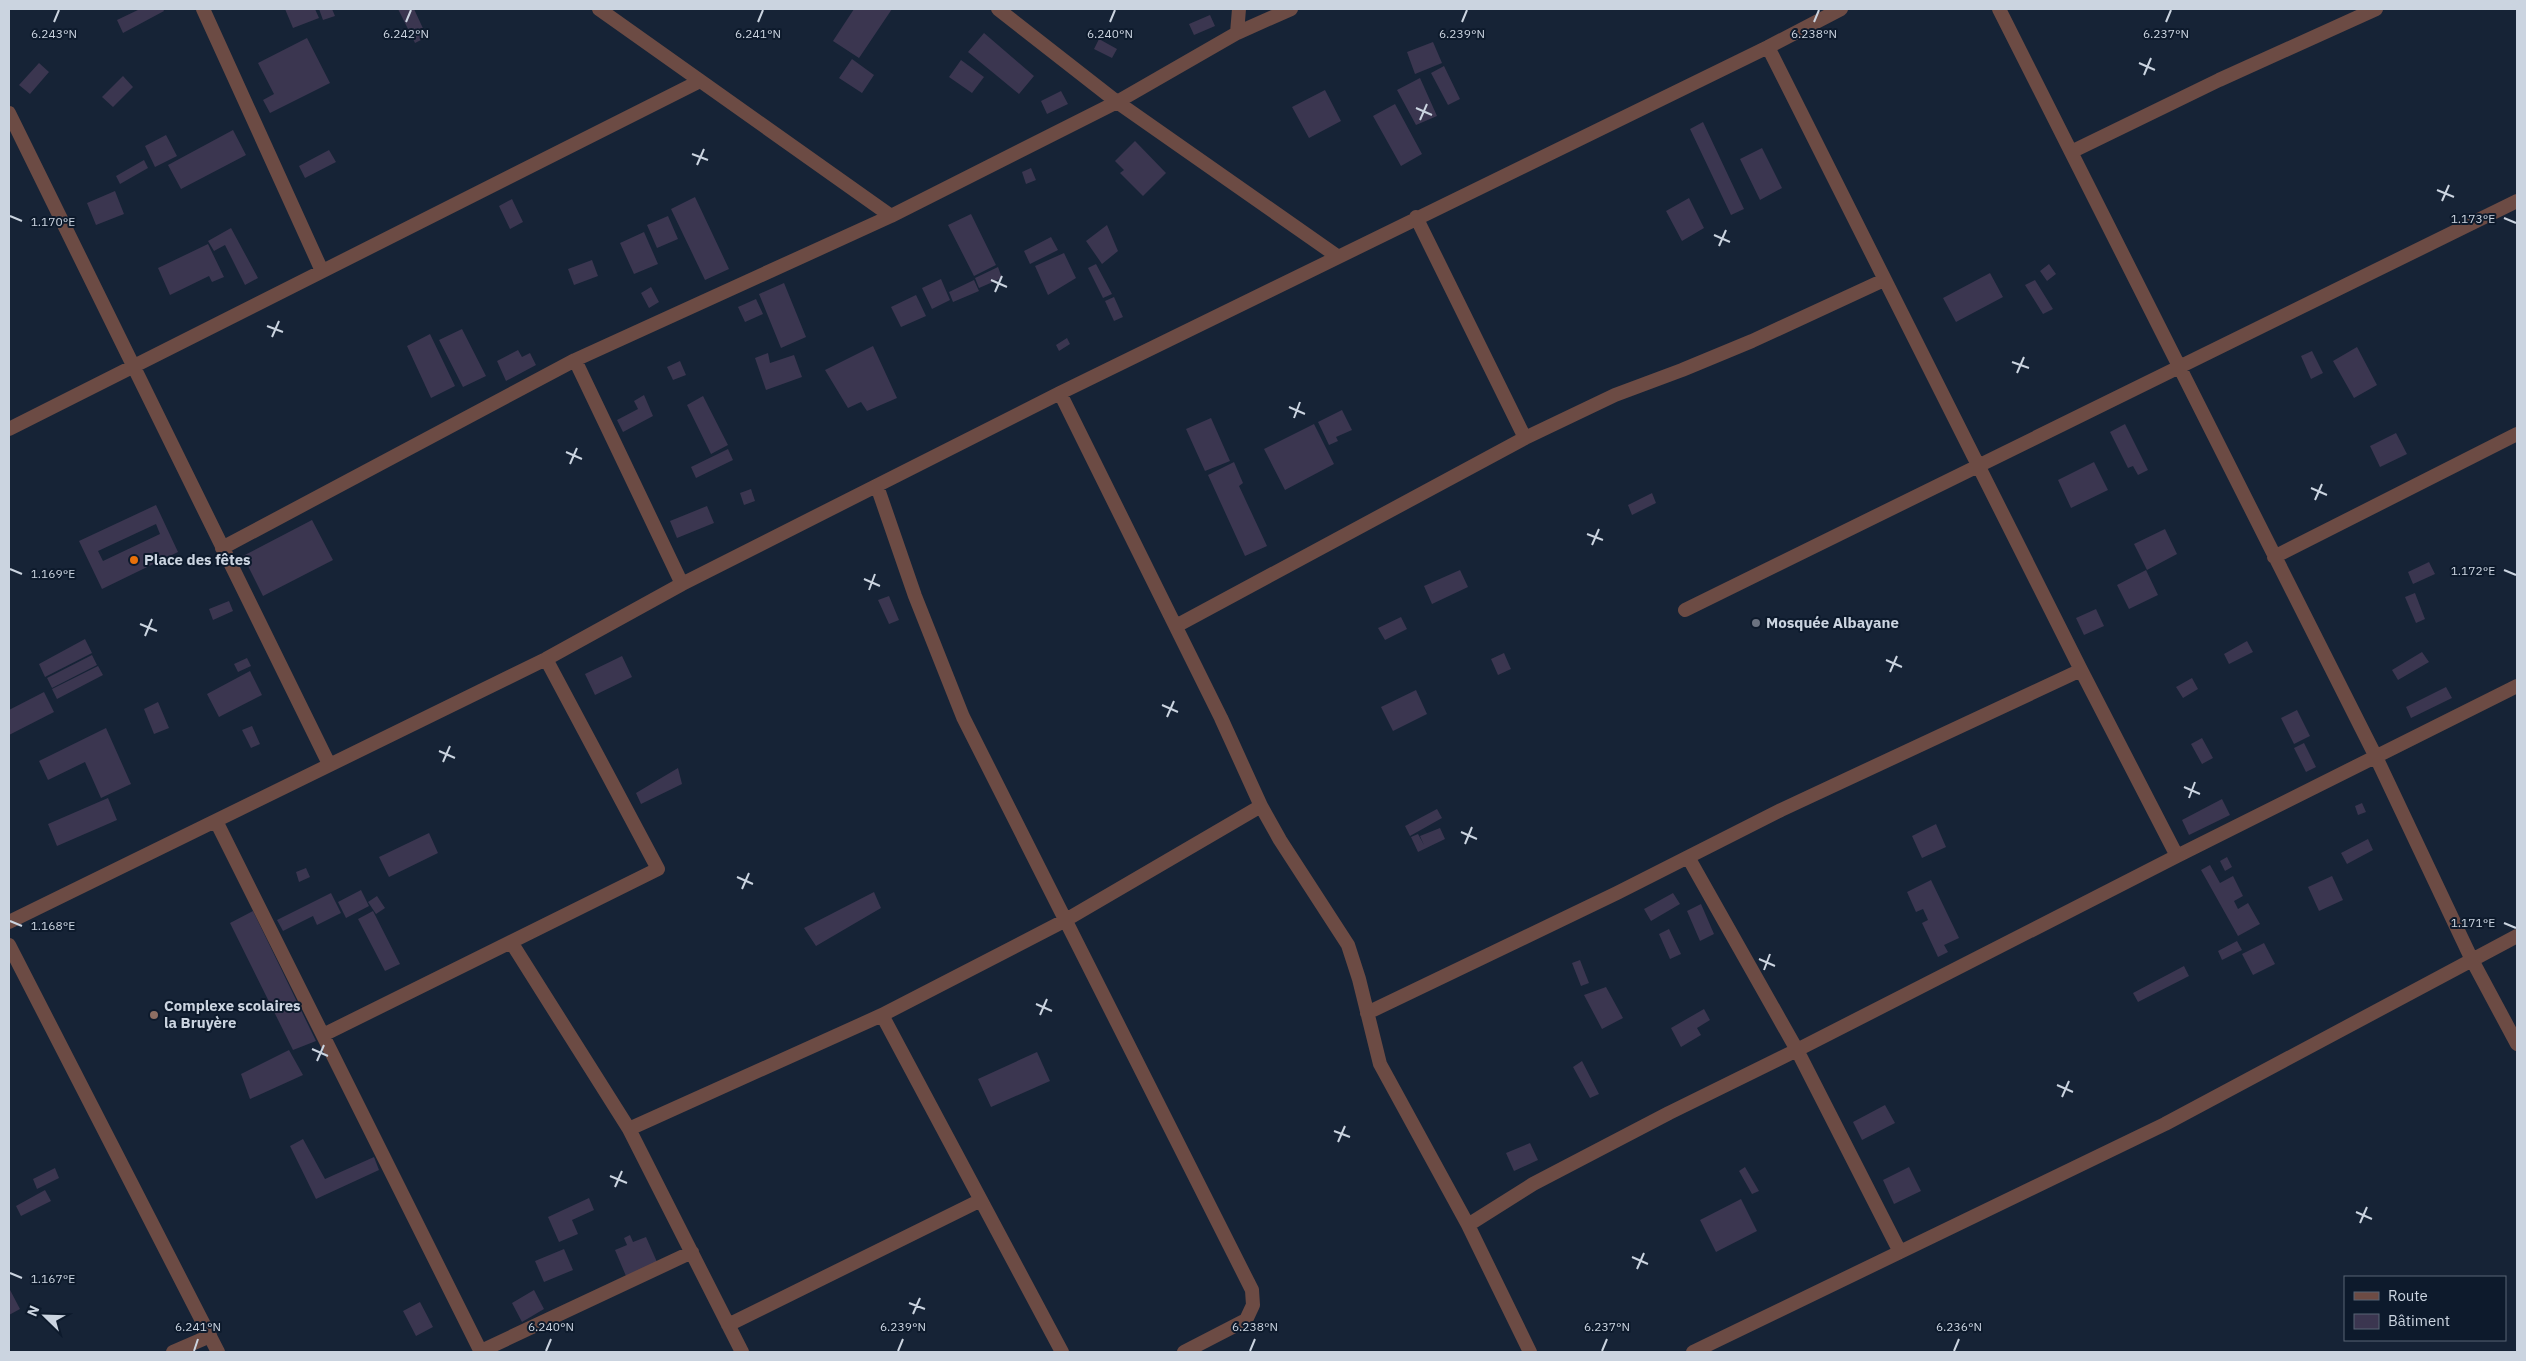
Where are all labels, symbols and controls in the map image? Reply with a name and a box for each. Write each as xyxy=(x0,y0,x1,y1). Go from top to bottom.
text: 6.243°N xyxy=(31,26,77,41)
text: 6.242°N xyxy=(383,26,429,41)
text: 6.241°N xyxy=(735,26,781,41)
text: 6.240°N xyxy=(1087,26,1133,41)
text: 6.239°N xyxy=(1439,26,1485,41)
text: 6.238°N xyxy=(1791,26,1837,41)
text: 6.237°N xyxy=(2143,26,2189,41)
text: 1.173°E xyxy=(2451,211,2495,226)
text: 1.170°E xyxy=(31,214,75,229)
place label: Place des fêtes xyxy=(144,550,251,569)
marker: Place des fêtes xyxy=(128,554,140,566)
text: 1.172°E xyxy=(2451,563,2495,578)
text: 1.169°E xyxy=(31,566,75,581)
place label: Mosquée Albayane xyxy=(1766,613,1899,632)
marker: Mosquée Albayane xyxy=(1750,617,1762,629)
text: 1.171°E xyxy=(2451,915,2495,930)
text: 1.168°E xyxy=(31,918,75,933)
place label: Complexe scolaires la Bruyère xyxy=(164,996,301,1032)
marker: Complexe scolaires la Bruyère xyxy=(148,1009,160,1021)
text: 1.167°E xyxy=(31,1271,75,1286)
legend xyxy=(2344,1276,2506,1341)
text: Route xyxy=(2388,1286,2428,1305)
north arrow xyxy=(20,1291,70,1341)
text: N xyxy=(23,1303,43,1319)
text: Bâtiment xyxy=(2388,1311,2450,1330)
text: 6.241°N xyxy=(175,1319,221,1334)
text: 6.240°N xyxy=(528,1319,574,1334)
text: 6.239°N xyxy=(880,1319,926,1334)
text: 6.238°N xyxy=(1232,1319,1278,1334)
text: 6.237°N xyxy=(1584,1319,1630,1334)
text: 6.236°N xyxy=(1936,1319,1982,1334)

